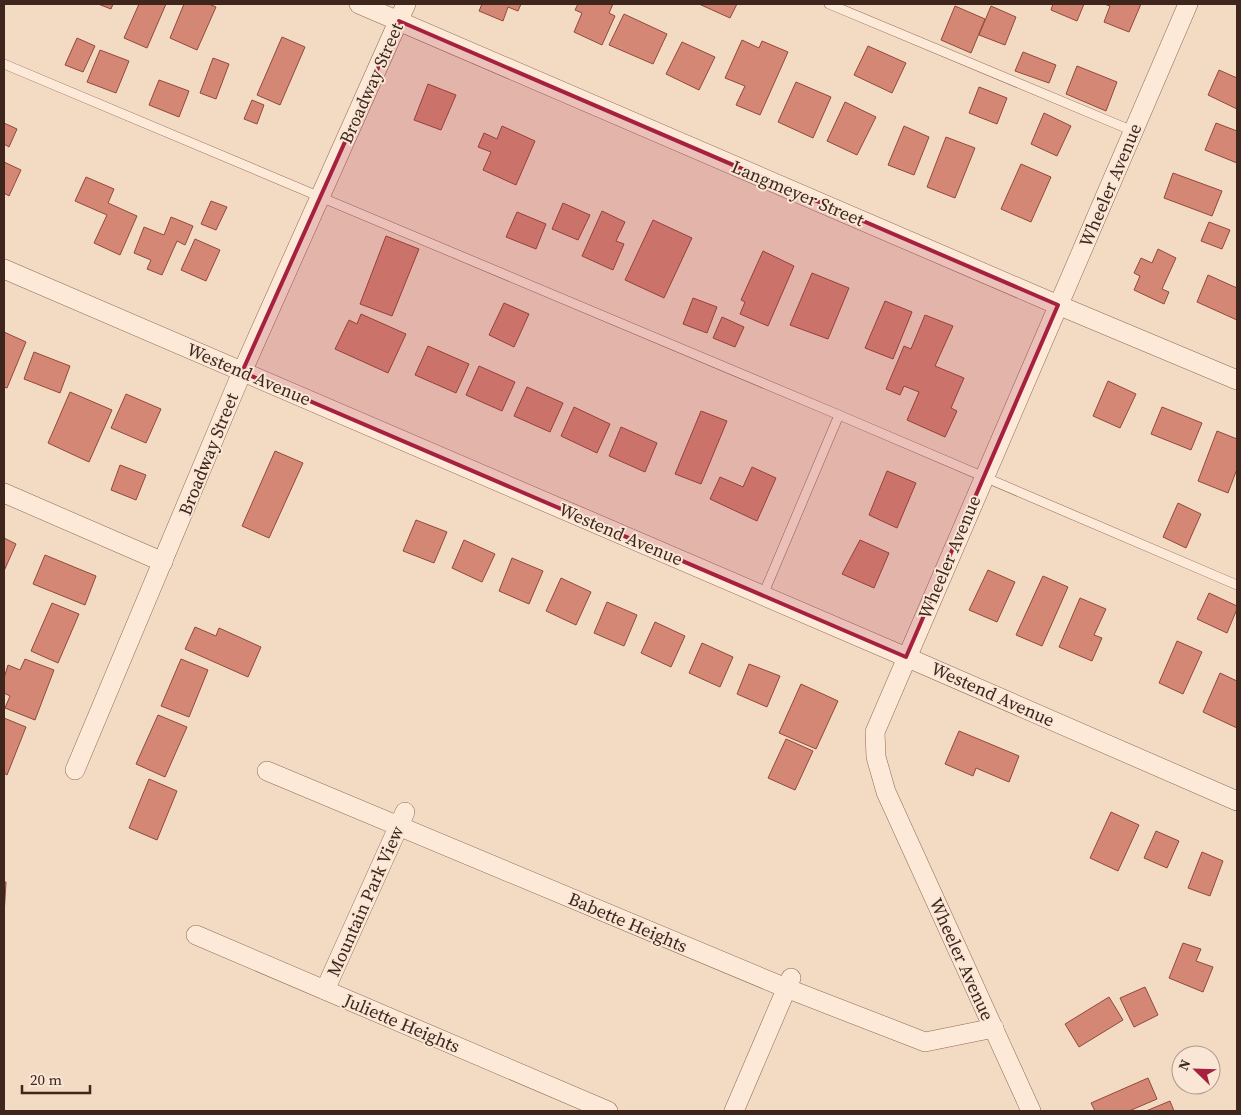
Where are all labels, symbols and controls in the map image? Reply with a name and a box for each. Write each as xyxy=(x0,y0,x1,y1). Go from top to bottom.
street label: Broadway Street xyxy=(333,18,409,148)
street label: Wheeler Avenue xyxy=(1073,119,1147,251)
street label: Langmeyer Street xyxy=(728,154,868,232)
street label: Westend Avenue xyxy=(183,337,315,411)
street label: Broadway Street xyxy=(172,389,244,519)
street label: Wheeler Avenue xyxy=(912,491,986,623)
street label: Westend Avenue xyxy=(555,497,687,571)
street label: Westend Avenue xyxy=(927,656,1059,732)
street label: Mountain Park View xyxy=(320,821,410,980)
street label: Babette Heights xyxy=(565,886,692,958)
street label: Wheeler Avenue xyxy=(924,894,1000,1024)
street label: Juliette Heights xyxy=(339,987,464,1059)
north arrow xyxy=(1171,1045,1221,1095)
text: N xyxy=(1173,1056,1195,1074)
scale bar xyxy=(22,1062,90,1094)
text: 20 m xyxy=(30,1069,62,1090)

